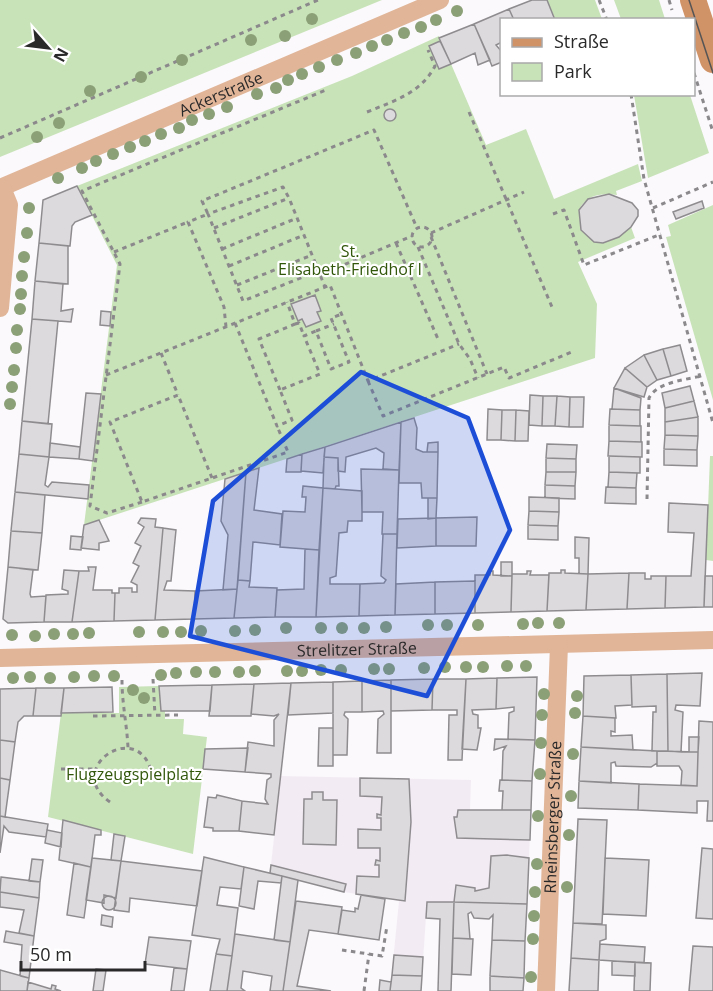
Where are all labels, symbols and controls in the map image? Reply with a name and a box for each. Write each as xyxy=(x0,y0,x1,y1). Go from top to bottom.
north arrow xyxy=(18,18,78,78)
legend xyxy=(500,18,695,96)
text: Straße xyxy=(554,29,609,53)
text: N xyxy=(48,44,74,66)
text: Park xyxy=(554,59,592,83)
street label: Ackerstraße xyxy=(175,66,266,121)
park label: St. Elisabeth-Friedhof I xyxy=(278,240,422,280)
street label: Strelitzer Straße xyxy=(297,636,417,661)
street label: Rheinsberger Straße xyxy=(539,740,566,894)
park label: Flugzeugspielplatz xyxy=(66,763,202,785)
scale bar xyxy=(21,934,146,972)
text: 50 m xyxy=(30,942,72,966)

